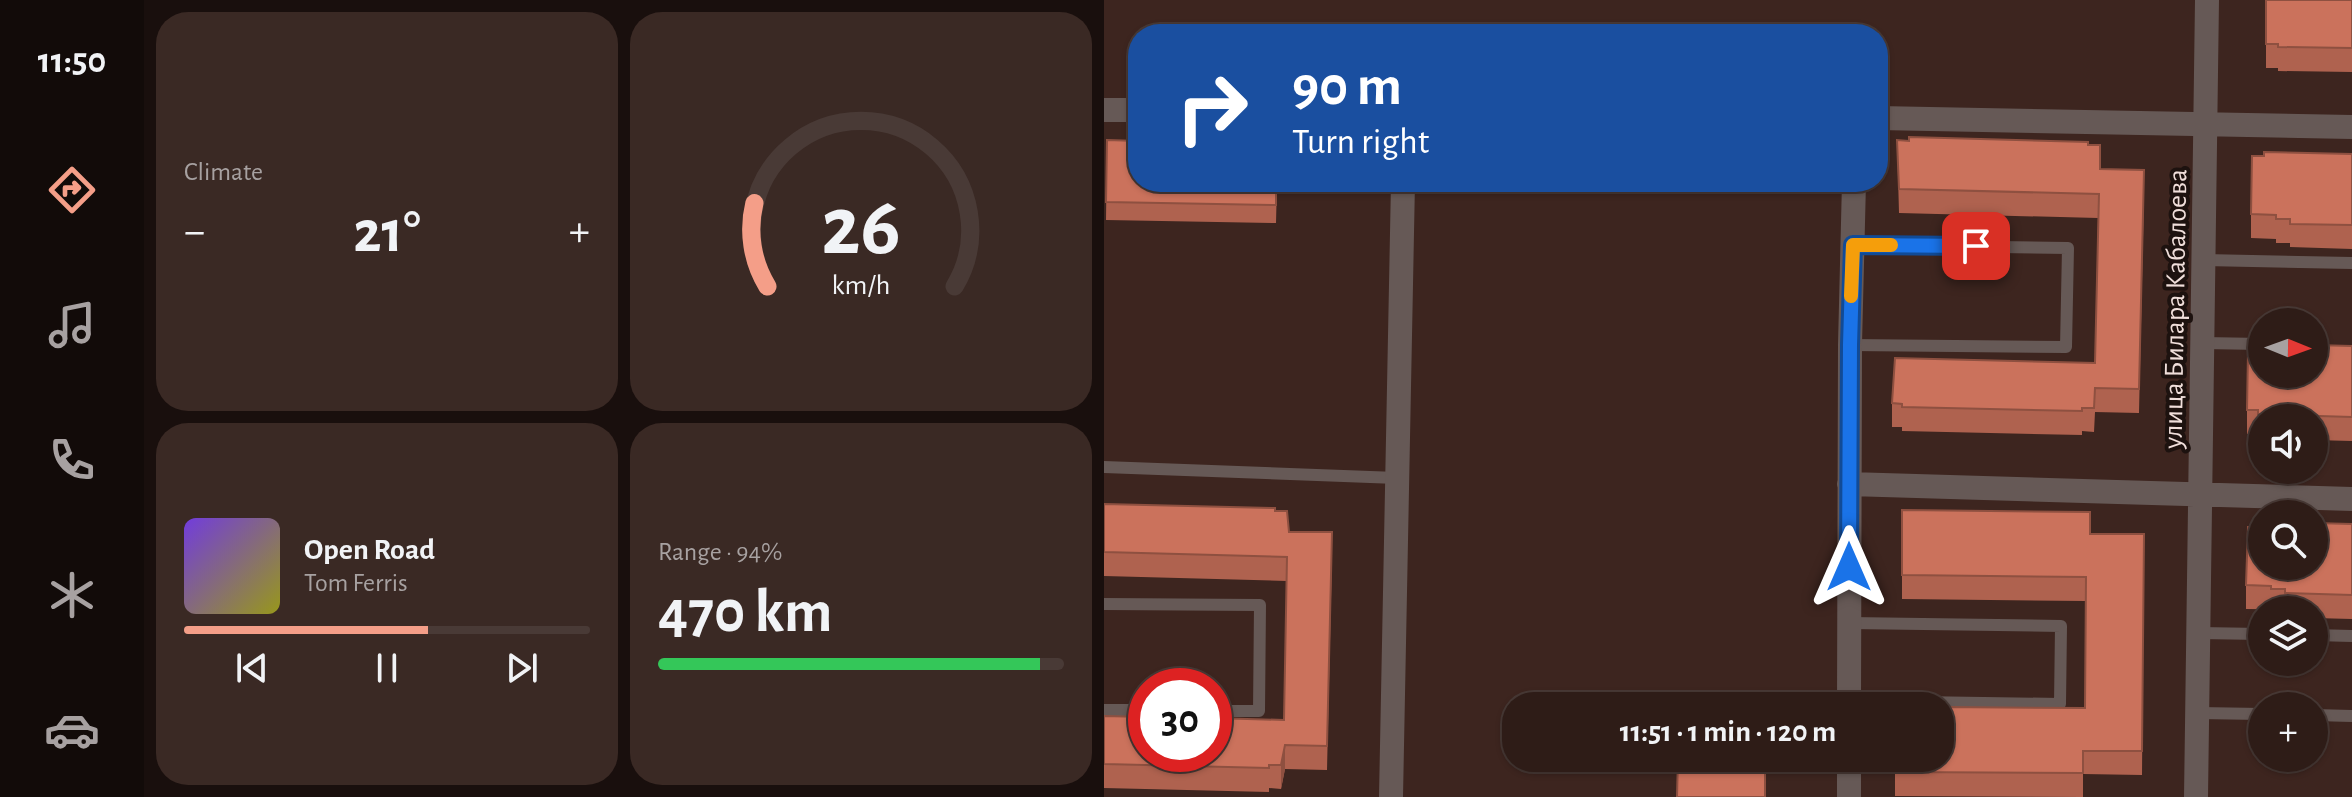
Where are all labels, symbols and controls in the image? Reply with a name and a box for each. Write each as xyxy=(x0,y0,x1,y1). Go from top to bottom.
text: 11:50 xyxy=(38,43,106,79)
icon: right xyxy=(1160,56,1264,160)
text: 90 m xyxy=(1292,59,1402,115)
text: Turn right xyxy=(1292,124,1429,160)
text: Climate xyxy=(184,159,263,185)
icon: directions xyxy=(44,162,100,218)
street label: улица Билара Кабалоева xyxy=(2160,169,2192,450)
text: 26 xyxy=(821,186,901,270)
text: 21° xyxy=(353,203,421,263)
text: − xyxy=(184,210,205,254)
text: + xyxy=(569,210,590,254)
pin xyxy=(1942,212,2010,280)
icon: arrive xyxy=(1954,224,1998,268)
text: km/h xyxy=(832,271,890,300)
icon: music xyxy=(44,297,100,353)
north arrow xyxy=(2248,308,2328,388)
map controls xyxy=(2248,308,2328,772)
button: sound xyxy=(2248,404,2328,484)
icon: phone xyxy=(44,432,100,488)
button: search xyxy=(2248,500,2328,580)
position arrow xyxy=(1807,525,1891,609)
text: Open Road xyxy=(304,535,435,565)
text: Range · 94% xyxy=(658,539,782,565)
icon: climate xyxy=(44,567,100,623)
text: Tom Ferris xyxy=(304,570,408,596)
text: 470 km xyxy=(658,583,833,643)
button: layers xyxy=(2248,596,2328,676)
icon: previous xyxy=(230,646,274,690)
icon: pause xyxy=(365,646,409,690)
icon: next xyxy=(500,646,544,690)
speed limit sign: 30 xyxy=(1128,668,1232,772)
button: + xyxy=(2248,692,2328,772)
icon: car xyxy=(44,702,100,758)
text: 11:51 · 1 min · 120 m xyxy=(1620,717,1836,747)

